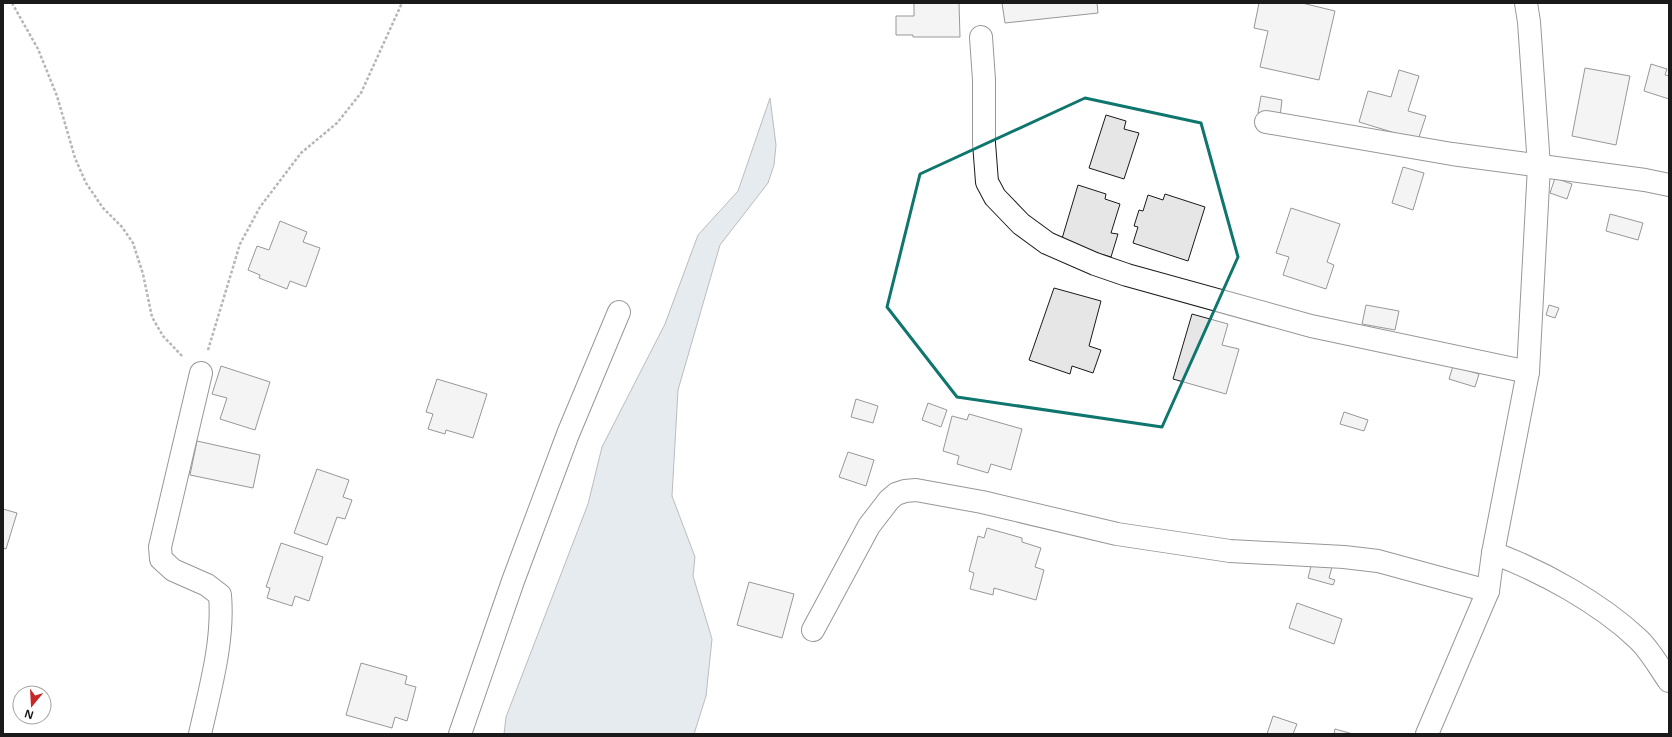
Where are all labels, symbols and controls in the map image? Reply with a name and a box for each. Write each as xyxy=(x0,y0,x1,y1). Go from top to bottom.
north arrow xyxy=(12,685,52,725)
text: N xyxy=(22,706,35,724)

